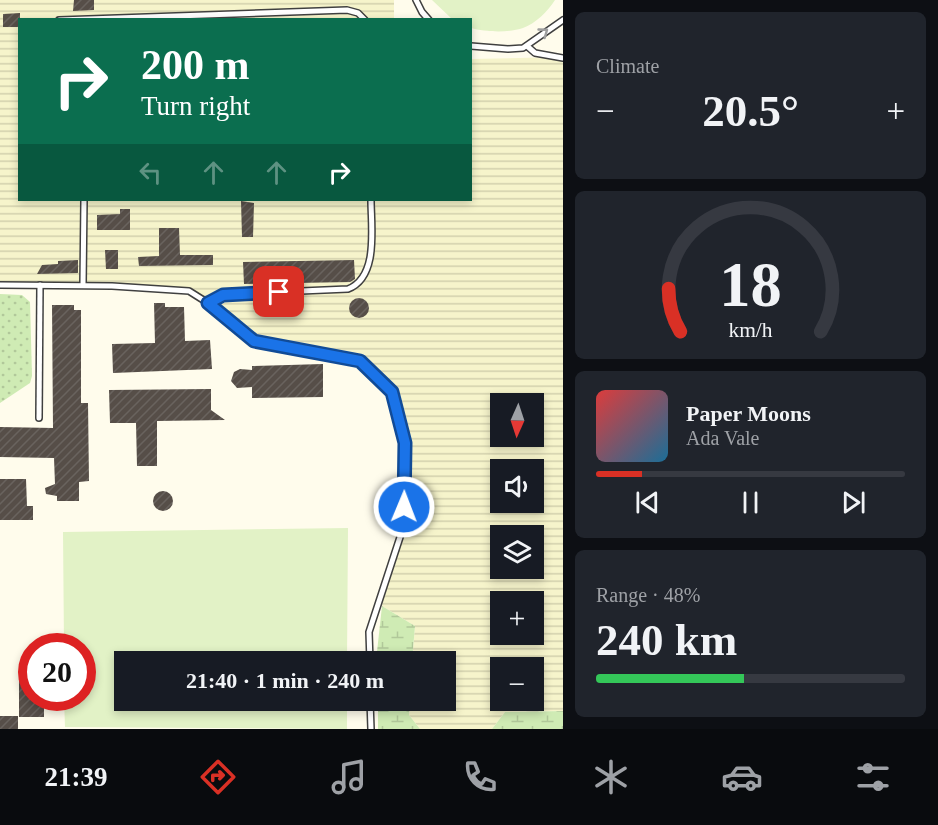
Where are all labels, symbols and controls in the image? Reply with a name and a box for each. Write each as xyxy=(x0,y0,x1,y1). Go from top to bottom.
one-way arrow xyxy=(538,28,549,39)
icon: right xyxy=(42,42,120,120)
text: 200 m xyxy=(141,42,250,88)
text: Climate xyxy=(596,55,659,77)
text: 20.5° xyxy=(702,86,799,136)
text: Turn right xyxy=(141,91,250,121)
text: − xyxy=(596,93,615,129)
text: + xyxy=(886,93,905,129)
icon: left xyxy=(134,156,167,189)
icon: ahead xyxy=(197,156,230,189)
icon: ahead xyxy=(260,156,293,189)
icon: right xyxy=(323,156,356,189)
text: 18 xyxy=(719,250,782,319)
pin xyxy=(253,266,304,317)
icon: arrive xyxy=(262,275,295,308)
text: km/h xyxy=(728,318,773,342)
north arrow xyxy=(490,393,544,447)
map controls xyxy=(490,393,544,711)
text: Paper Moons xyxy=(686,401,811,426)
text: Ada Vale xyxy=(686,427,760,449)
button: sound xyxy=(490,459,544,513)
position arrow xyxy=(372,475,436,539)
icon: previous xyxy=(631,486,664,519)
icon: pause xyxy=(734,486,767,519)
icon: next xyxy=(837,486,870,519)
button: layers xyxy=(490,525,544,579)
text: Range · 48% xyxy=(596,584,700,606)
button: + xyxy=(490,591,544,645)
text: 240 km xyxy=(596,615,737,665)
speed limit sign: 20 xyxy=(18,633,96,711)
button: − xyxy=(490,657,544,711)
text: 21:40 · 1 min · 240 m xyxy=(186,668,384,693)
icon: directions xyxy=(197,756,239,798)
icon: music xyxy=(328,756,370,798)
icon: phone xyxy=(459,756,501,798)
icon: climate xyxy=(590,756,632,798)
icon: car xyxy=(721,756,763,798)
icon: filters xyxy=(852,756,894,798)
text: 21:39 xyxy=(45,762,108,792)

